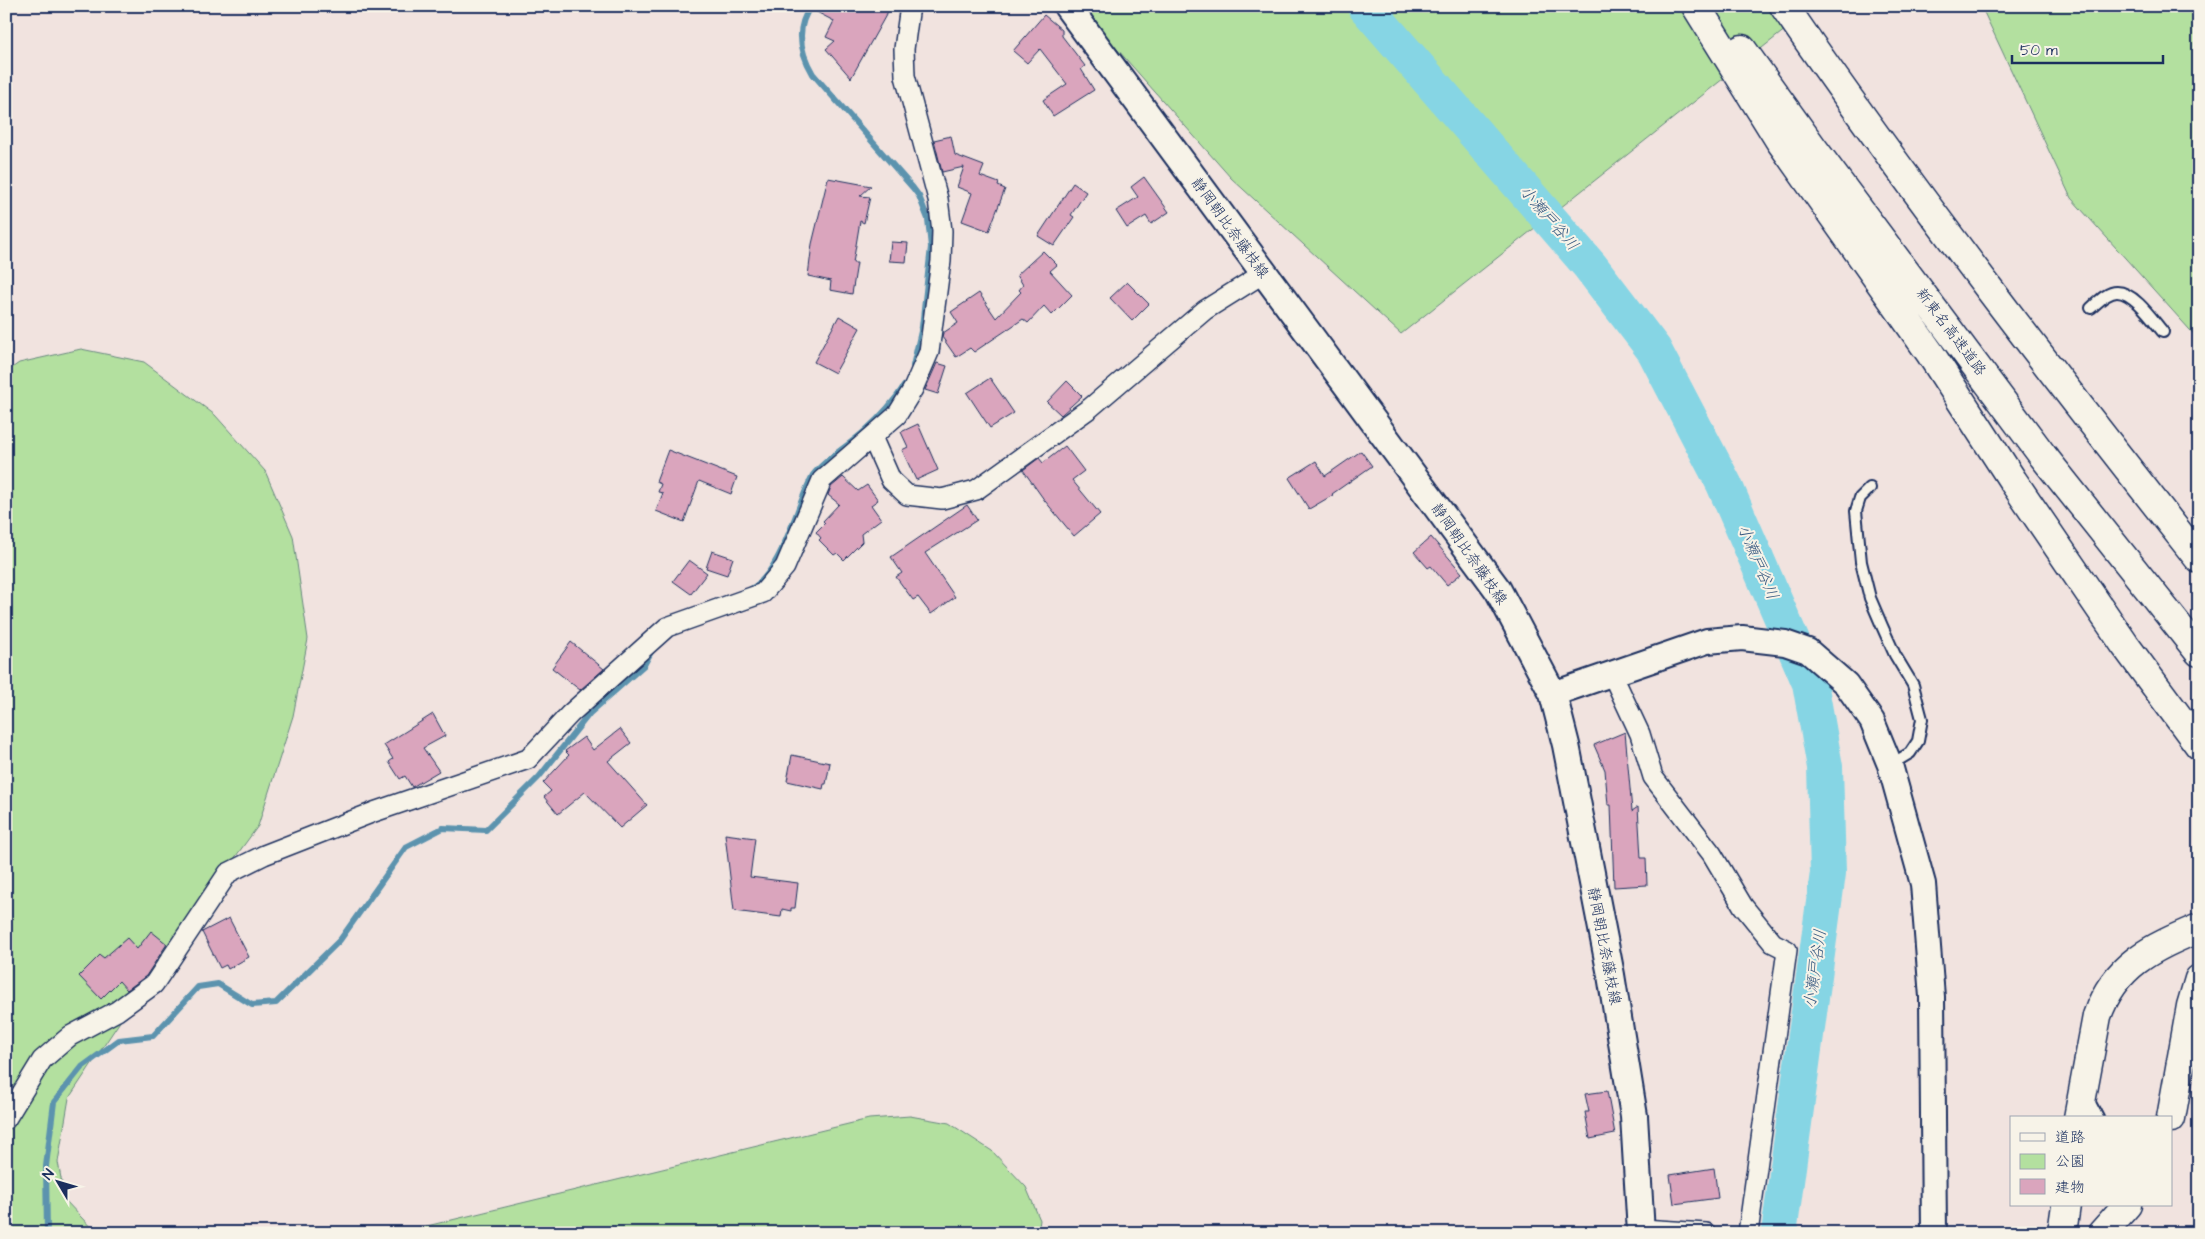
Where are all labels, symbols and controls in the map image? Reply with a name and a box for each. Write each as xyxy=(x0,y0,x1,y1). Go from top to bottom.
scale bar xyxy=(2012,32,2164,64)
text: 50 m xyxy=(2020,40,2058,61)
street label: 静岡朝比奈藤枝線 xyxy=(1186,173,1274,283)
water label: 小瀬戸谷川 xyxy=(1514,181,1584,255)
street label: 新東名高速道路 xyxy=(1911,284,1991,380)
street label: 静岡朝比奈藤枝線 xyxy=(1426,499,1512,609)
water label: 小瀬戸谷川 xyxy=(1732,521,1784,603)
street label: 静岡朝比奈藤枝線 xyxy=(1582,885,1626,1007)
water label: 小瀬戸谷川 xyxy=(1799,928,1831,1010)
legend xyxy=(2010,1116,2172,1206)
text: 道路 xyxy=(2055,1127,2085,1148)
text: 公園 xyxy=(2055,1151,2085,1172)
north arrow xyxy=(32,1156,82,1206)
text: N xyxy=(38,1165,59,1184)
text: 建物 xyxy=(2055,1177,2085,1198)

